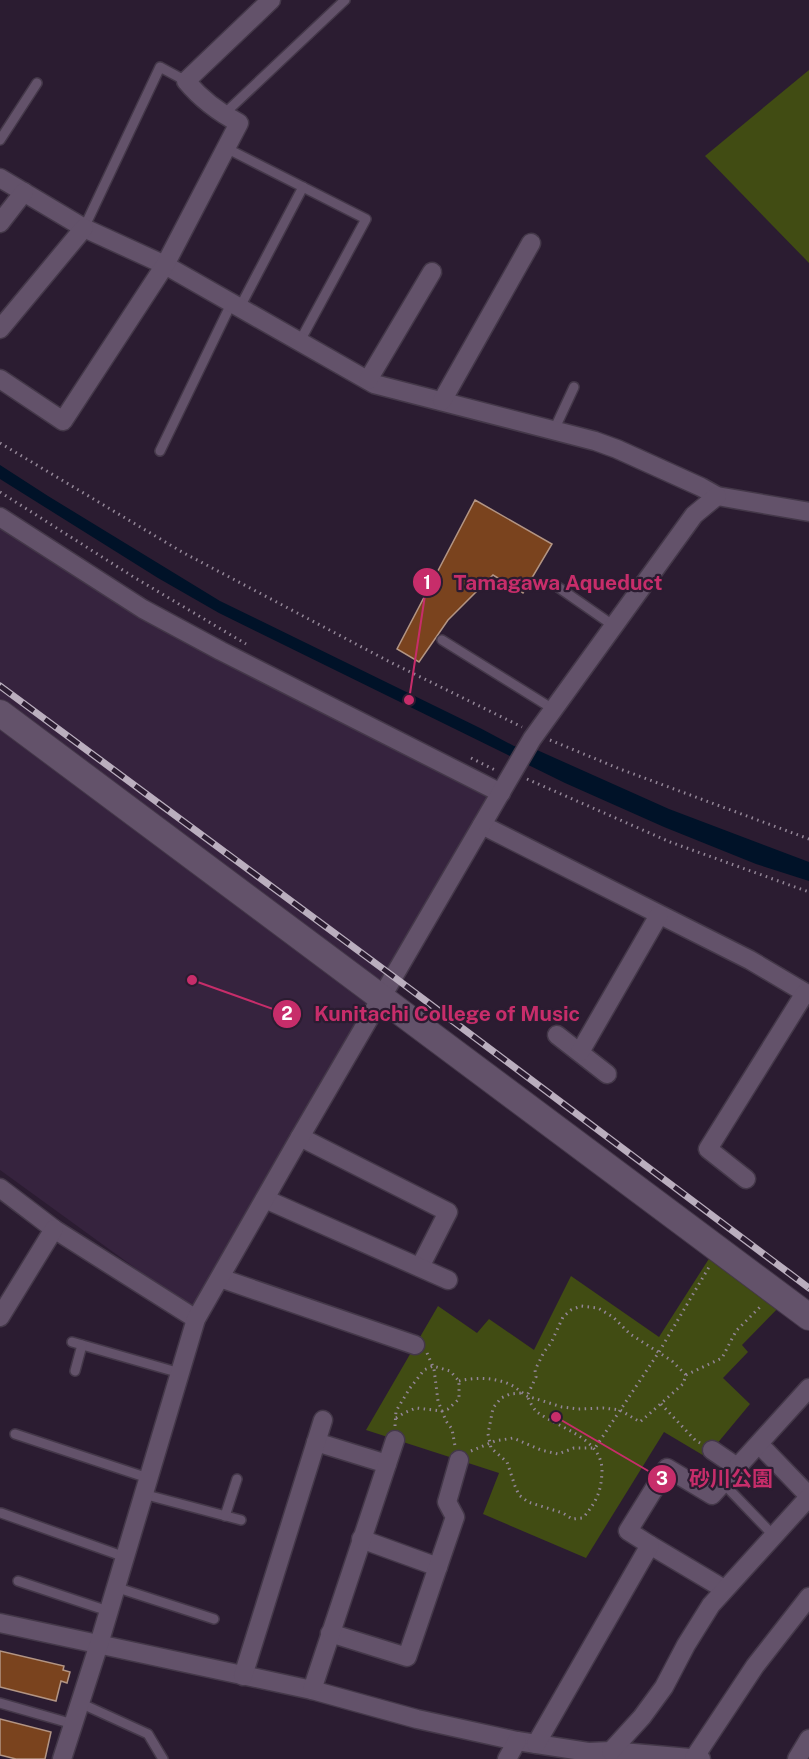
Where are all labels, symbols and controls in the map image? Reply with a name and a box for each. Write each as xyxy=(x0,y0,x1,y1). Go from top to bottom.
callout: Tamagawa Aqueduct xyxy=(412,563,675,602)
text: Tamagawa Aqueduct xyxy=(454,570,662,595)
text: 1 xyxy=(423,572,431,593)
callout: Kunitachi College of Music xyxy=(272,994,592,1033)
text: Kunitachi College of Music xyxy=(314,1001,580,1026)
text: 2 xyxy=(281,1003,293,1024)
callout: 砂川公園 xyxy=(647,1459,785,1498)
text: 砂川公園 xyxy=(689,1466,773,1491)
text: 3 xyxy=(656,1468,668,1489)

